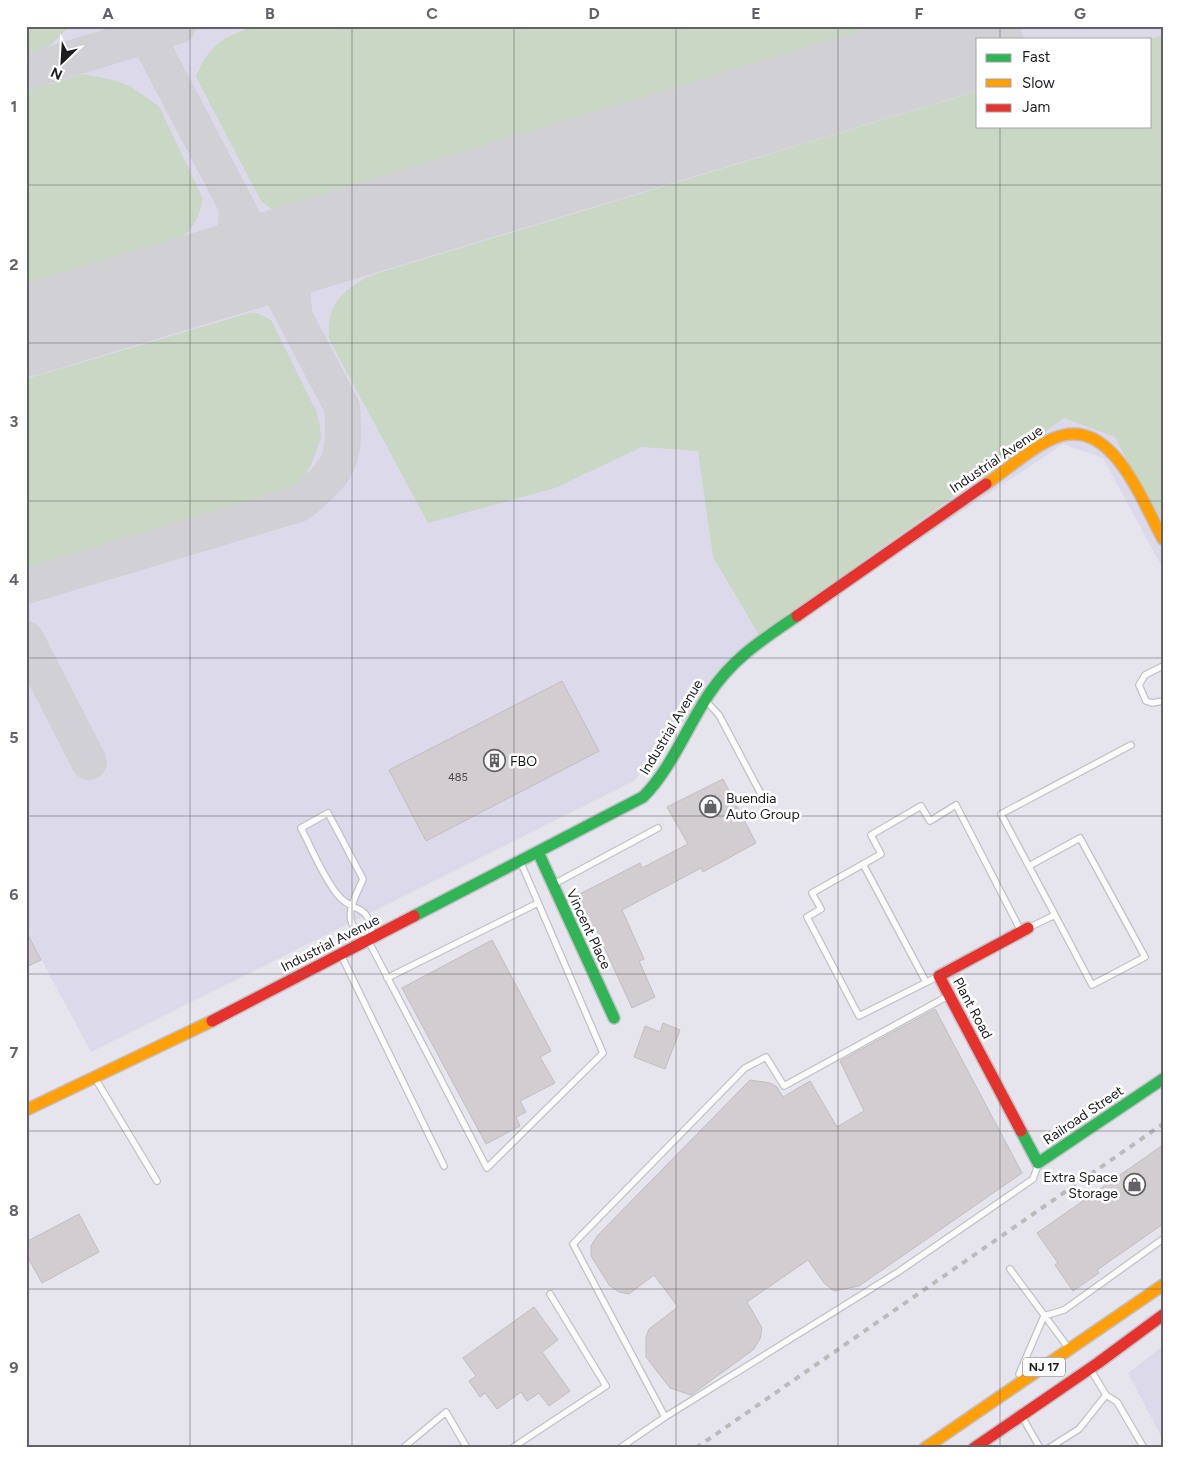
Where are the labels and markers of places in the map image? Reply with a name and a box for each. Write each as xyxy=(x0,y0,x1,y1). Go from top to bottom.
building icon: FBO xyxy=(482,749,506,773)
place label: FBO xyxy=(510,753,537,770)
place label: Buendia Auto Group xyxy=(726,790,800,823)
shop icon: Buendia Auto Group xyxy=(698,794,722,818)
place label: Extra Space Storage xyxy=(1043,1169,1118,1202)
shop icon: Extra Space Storage xyxy=(1122,1173,1146,1197)

